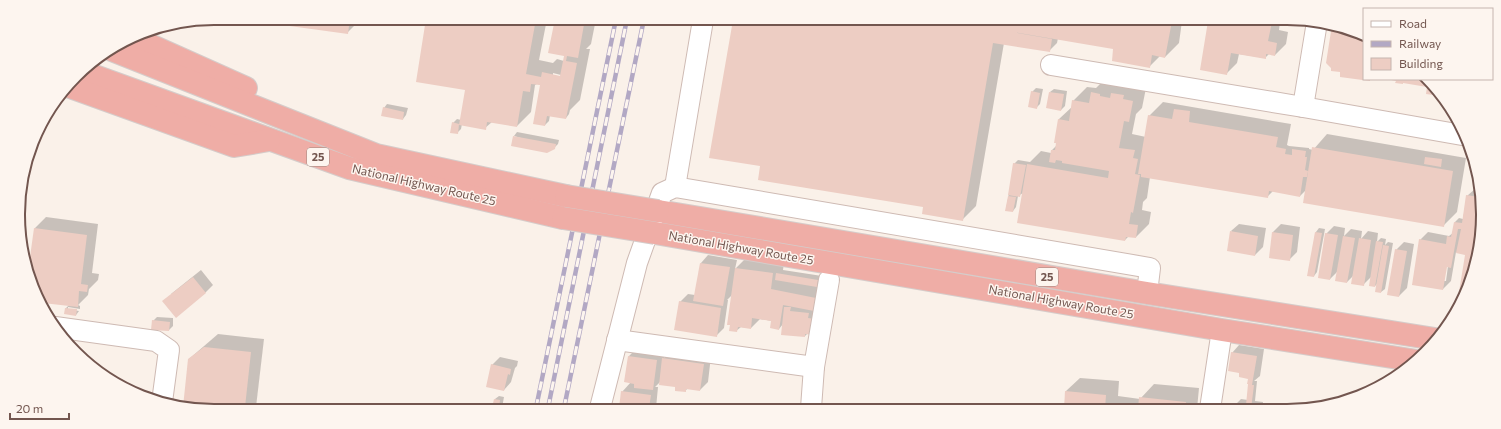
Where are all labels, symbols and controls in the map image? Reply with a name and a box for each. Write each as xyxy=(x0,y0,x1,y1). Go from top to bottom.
legend xyxy=(1363,8,1493,80)
text: Road xyxy=(1399,16,1427,30)
text: Railway xyxy=(1399,36,1441,50)
text: Building xyxy=(1399,56,1443,70)
road number: 25 xyxy=(307,148,329,166)
street label: National Highway Route 25 xyxy=(351,161,498,207)
street label: National Highway Route 25 xyxy=(668,227,815,267)
road number: 25 xyxy=(1036,268,1058,286)
street label: National Highway Route 25 xyxy=(988,281,1135,321)
scale bar xyxy=(10,395,69,421)
text: 20 m xyxy=(16,401,43,415)

